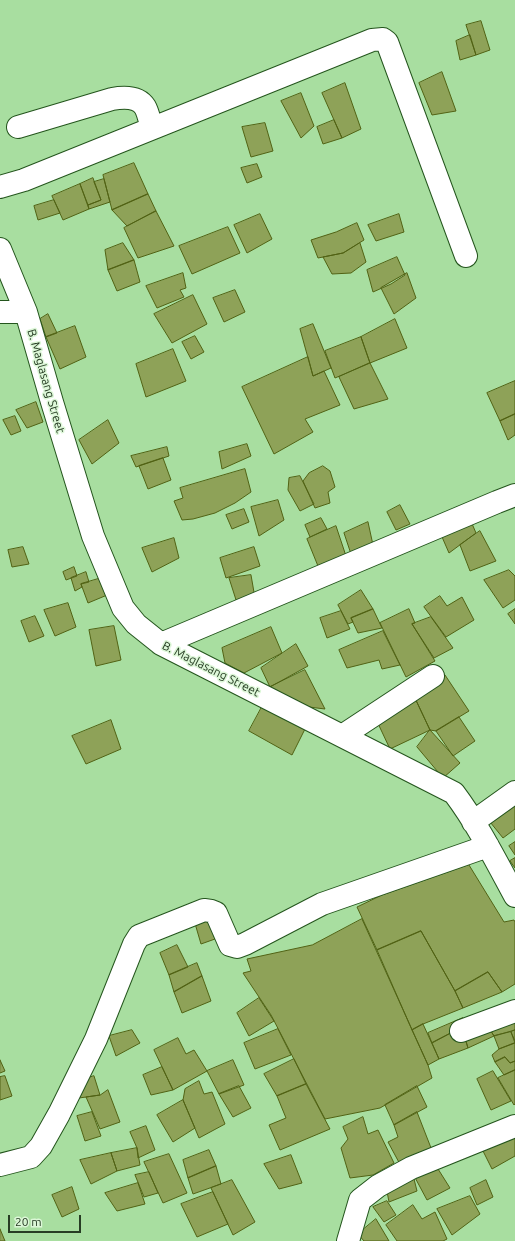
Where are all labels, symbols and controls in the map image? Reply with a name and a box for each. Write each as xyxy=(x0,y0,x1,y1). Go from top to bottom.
street label: B. Maglasang Street xyxy=(24,327,68,435)
street label: B. Maglasang Street xyxy=(160,638,262,700)
scale bar xyxy=(10,1207,83,1233)
text: 20 m xyxy=(15,1215,42,1228)

